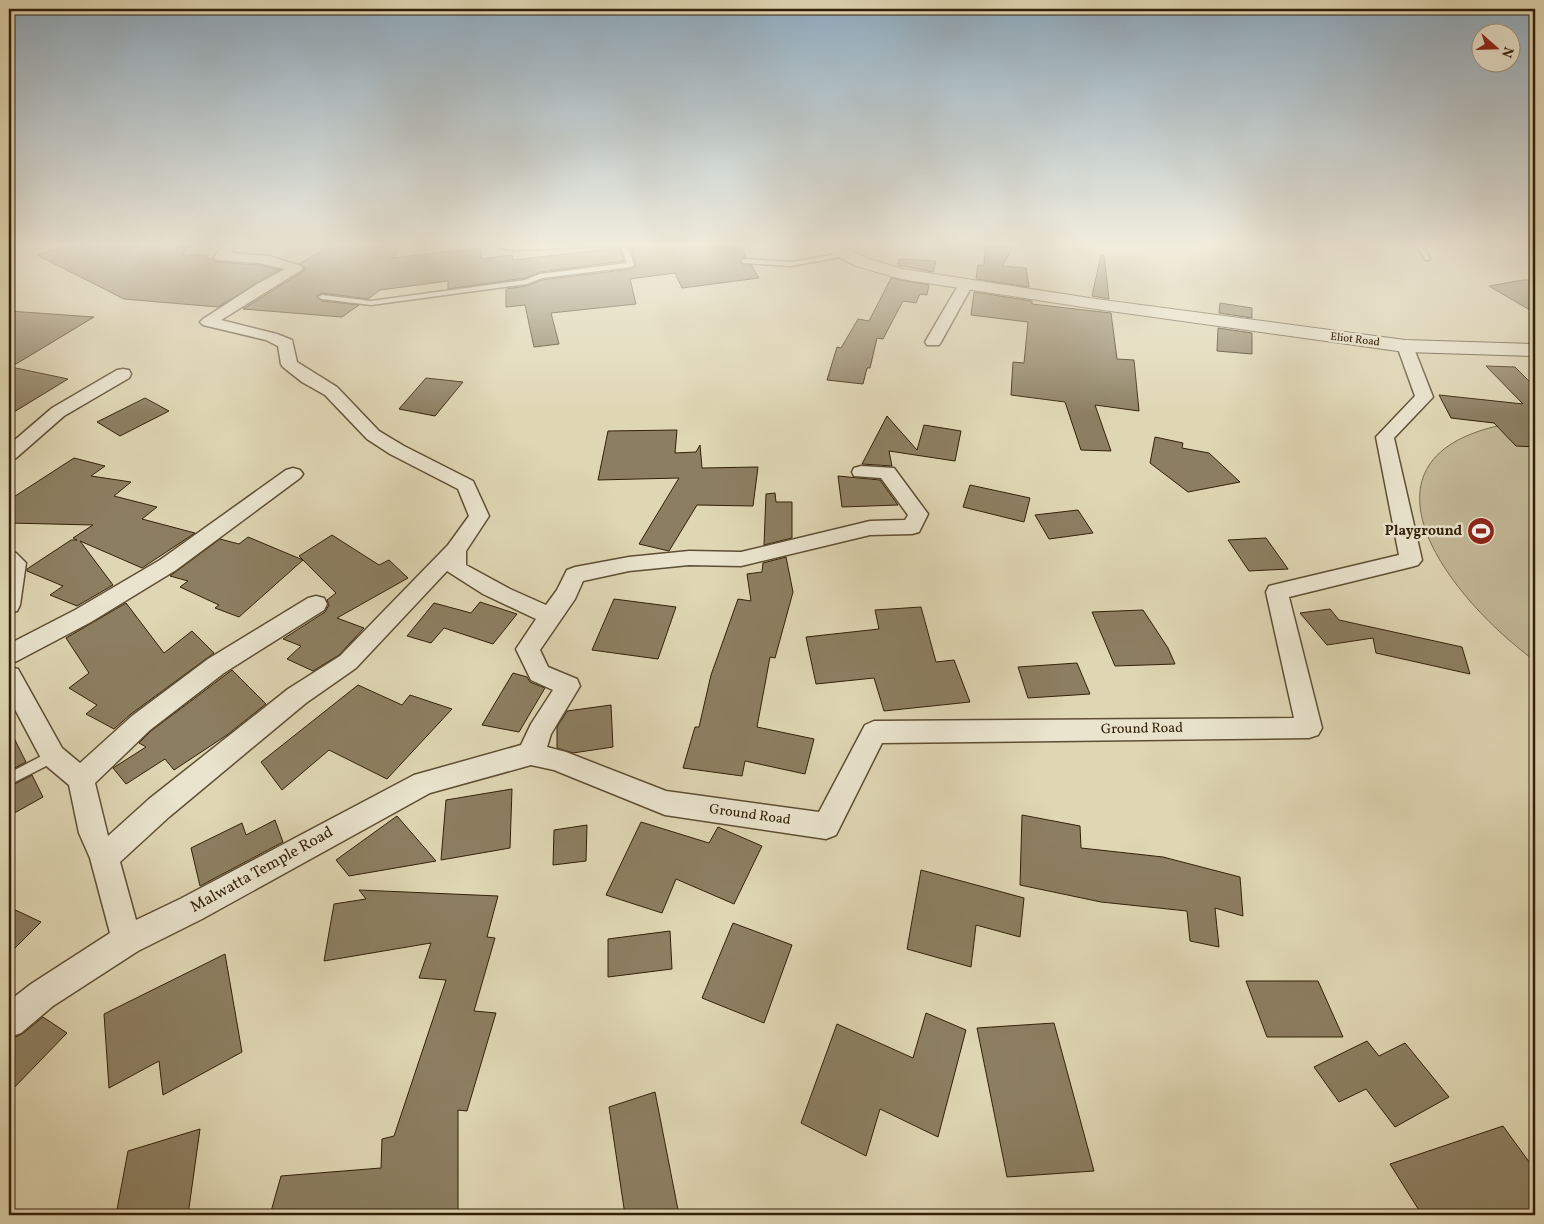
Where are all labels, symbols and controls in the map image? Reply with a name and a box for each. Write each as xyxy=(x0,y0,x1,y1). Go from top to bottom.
north arrow xyxy=(1472,22,1522,72)
text: N xyxy=(1496,44,1517,60)
street label: Eliot Road xyxy=(1329,330,1381,350)
sports icon: Playground xyxy=(1466,516,1496,546)
place label: Playground xyxy=(1385,522,1462,541)
street label: Ground Road xyxy=(1101,719,1183,739)
street label: Ground Road xyxy=(708,800,792,830)
street label: Malwatta Temple Road xyxy=(187,822,337,918)

